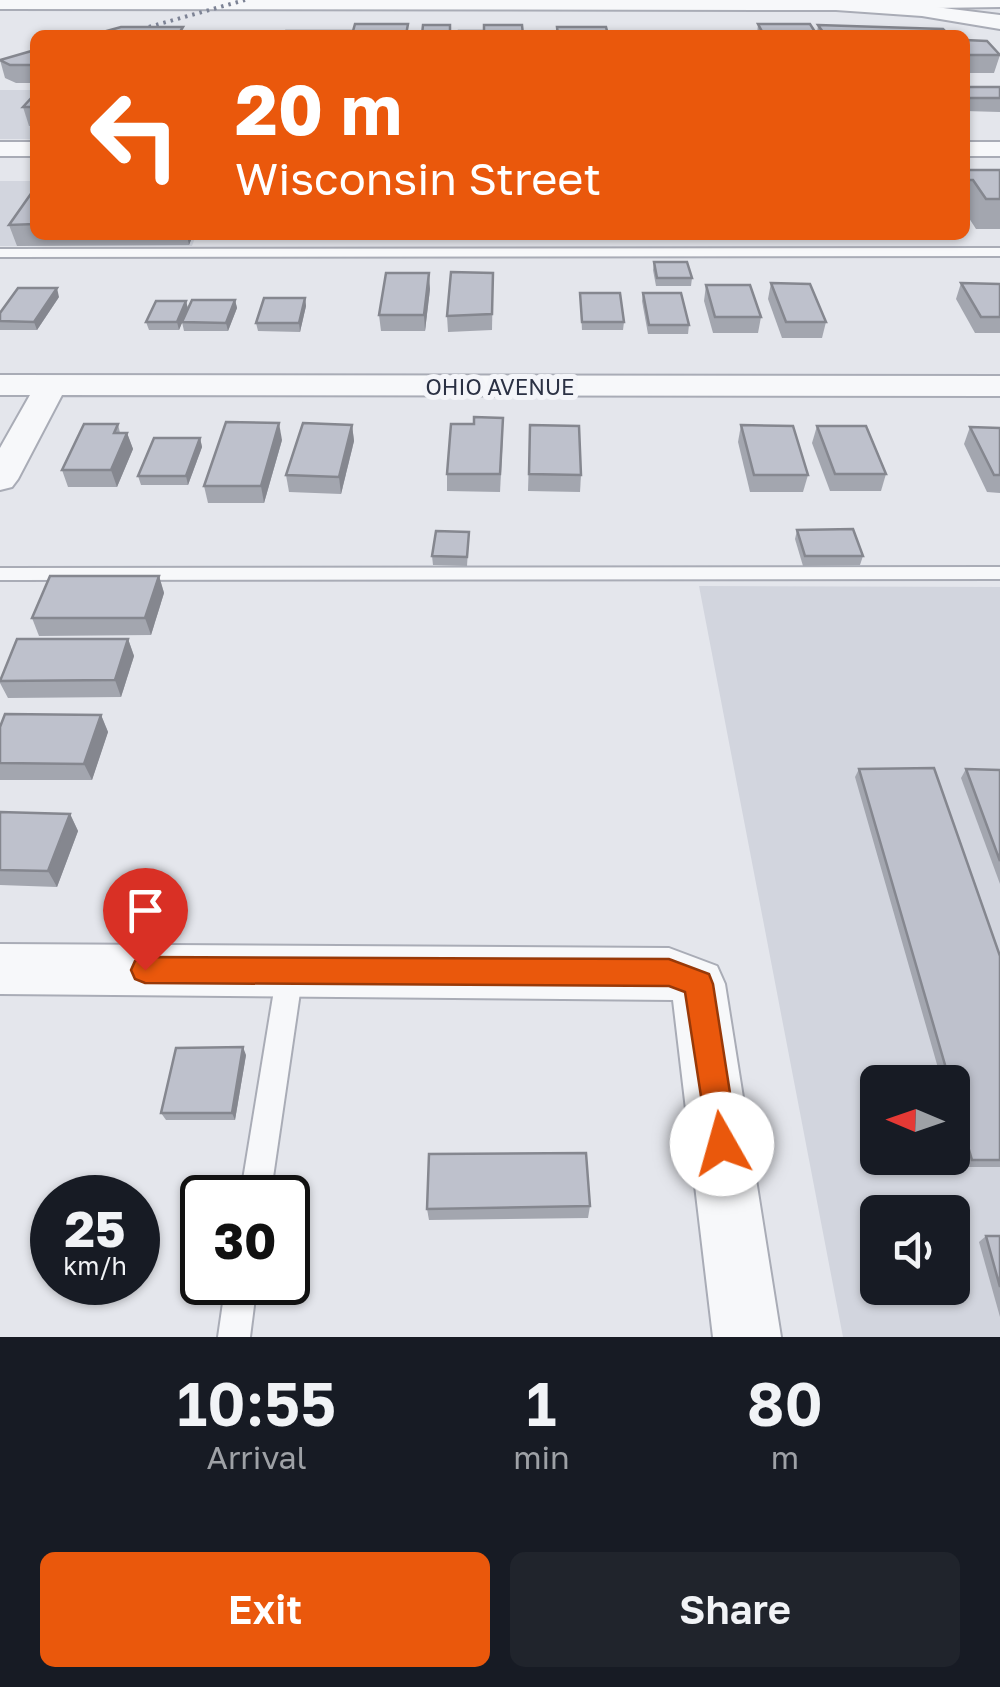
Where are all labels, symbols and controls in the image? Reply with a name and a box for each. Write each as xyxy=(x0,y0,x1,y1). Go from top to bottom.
text: 20 m xyxy=(235,66,402,150)
icon: left xyxy=(70,70,200,200)
text: Wisconsin Street xyxy=(235,151,601,205)
street label: OHIO AVENUE xyxy=(426,373,574,400)
pin xyxy=(103,868,188,971)
icon: arrive xyxy=(118,883,173,938)
north arrow xyxy=(860,1065,970,1175)
map controls xyxy=(860,1065,970,1305)
position arrow xyxy=(670,1092,774,1196)
speed limit sign: 30 xyxy=(180,1175,310,1305)
button: sound xyxy=(860,1195,970,1305)
text: 25 xyxy=(64,1198,125,1258)
text: km/h xyxy=(63,1250,127,1281)
text: 10:55 xyxy=(177,1367,336,1439)
text: 1 xyxy=(526,1367,557,1439)
text: 80 xyxy=(747,1367,823,1439)
text: Arrival xyxy=(206,1438,307,1476)
text: min xyxy=(513,1438,570,1476)
text: m xyxy=(771,1438,799,1476)
button: Exit xyxy=(40,1552,490,1667)
button: Share xyxy=(510,1552,960,1667)

